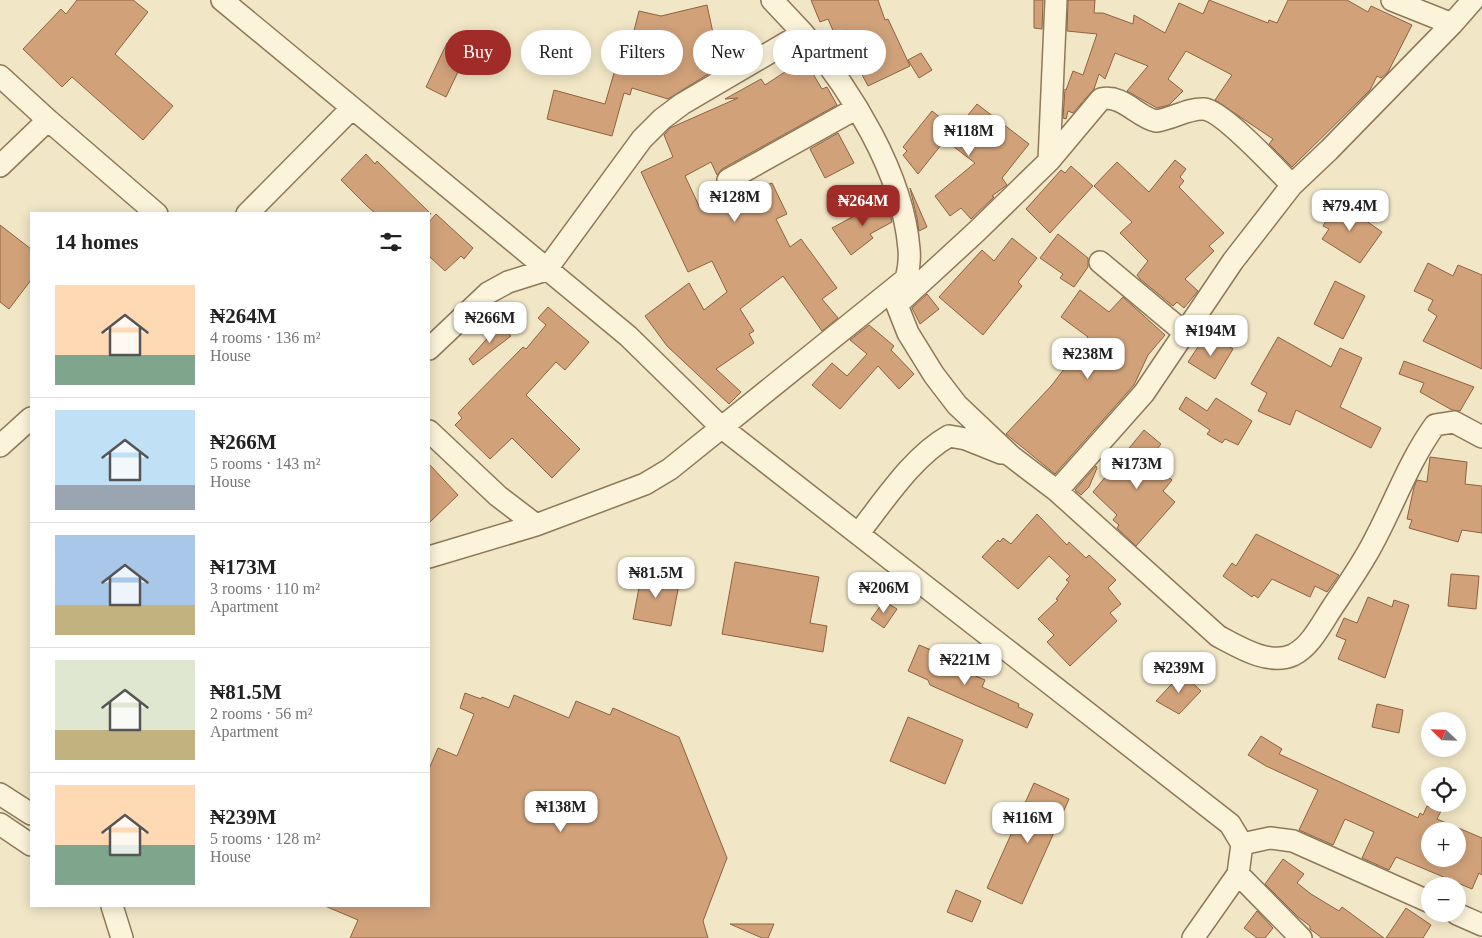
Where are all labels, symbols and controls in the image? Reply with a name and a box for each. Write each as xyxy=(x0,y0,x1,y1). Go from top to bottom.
chip: Buy xyxy=(445,30,511,75)
chip: Rent xyxy=(521,30,591,75)
chip: Filters xyxy=(601,30,683,75)
chip: New xyxy=(693,30,763,75)
chip: Apartment xyxy=(773,30,886,75)
pin: ₦118M xyxy=(934,114,1004,157)
text: ₦118M xyxy=(944,122,994,139)
pin: ₦128M xyxy=(700,180,770,223)
pin: ₦264M xyxy=(828,184,898,227)
text: ₦128M xyxy=(710,188,760,205)
pin: ₦79.4M xyxy=(1309,190,1391,232)
text: ₦264M xyxy=(838,192,888,209)
text: ₦79.4M xyxy=(1323,197,1377,214)
icon: filters xyxy=(377,228,405,256)
text: 14 homes xyxy=(55,230,138,254)
pin: ₦266M xyxy=(455,302,525,344)
text: ₦264M xyxy=(210,304,277,328)
icon: home xyxy=(95,305,155,365)
text: ₦266M xyxy=(465,309,515,326)
pin: ₦194M xyxy=(1176,314,1246,357)
text: ₦194M xyxy=(1186,322,1236,339)
text: 4 rooms · 136 m² xyxy=(210,329,321,346)
pin: ₦238M xyxy=(1053,338,1123,380)
text: ₦238M xyxy=(1063,345,1113,362)
text: House xyxy=(210,347,251,364)
icon: home xyxy=(95,430,155,490)
text: ₦266M xyxy=(210,430,277,454)
pin: ₦173M xyxy=(1102,448,1172,490)
text: 5 rooms · 143 m² xyxy=(210,455,321,472)
text: ₦173M xyxy=(1112,455,1162,472)
text: House xyxy=(210,473,251,490)
icon: home xyxy=(95,555,155,615)
text: ₦173M xyxy=(210,555,277,579)
pin: ₦81.5M xyxy=(615,556,697,599)
text: ₦81.5M xyxy=(629,564,683,581)
pin: ₦206M xyxy=(849,572,919,614)
text: ₦206M xyxy=(859,579,909,596)
text: 3 rooms · 110 m² xyxy=(210,580,320,597)
text: Apartment xyxy=(210,598,278,615)
pin: ₦221M xyxy=(930,644,1000,686)
text: ₦221M xyxy=(940,651,990,668)
pin: ₦239M xyxy=(1144,652,1214,694)
text: ₦239M xyxy=(1154,659,1204,676)
icon: home xyxy=(95,680,155,740)
text: ₦81.5M xyxy=(210,680,282,704)
text: 2 rooms · 56 m² xyxy=(210,705,313,722)
north arrow xyxy=(1421,712,1466,758)
map controls xyxy=(1421,712,1466,922)
text: Apartment xyxy=(210,723,278,740)
button: locate xyxy=(1421,767,1466,812)
pin: ₦138M xyxy=(526,790,596,833)
text: ₦138M xyxy=(536,798,586,815)
pin: ₦116M xyxy=(993,802,1063,844)
icon: home xyxy=(95,805,155,865)
text: ₦239M xyxy=(210,805,277,829)
text: ₦116M xyxy=(1003,809,1053,826)
button: + xyxy=(1421,822,1466,867)
text: 5 rooms · 128 m² xyxy=(210,830,321,847)
text: House xyxy=(210,848,251,865)
button: − xyxy=(1421,877,1466,922)

